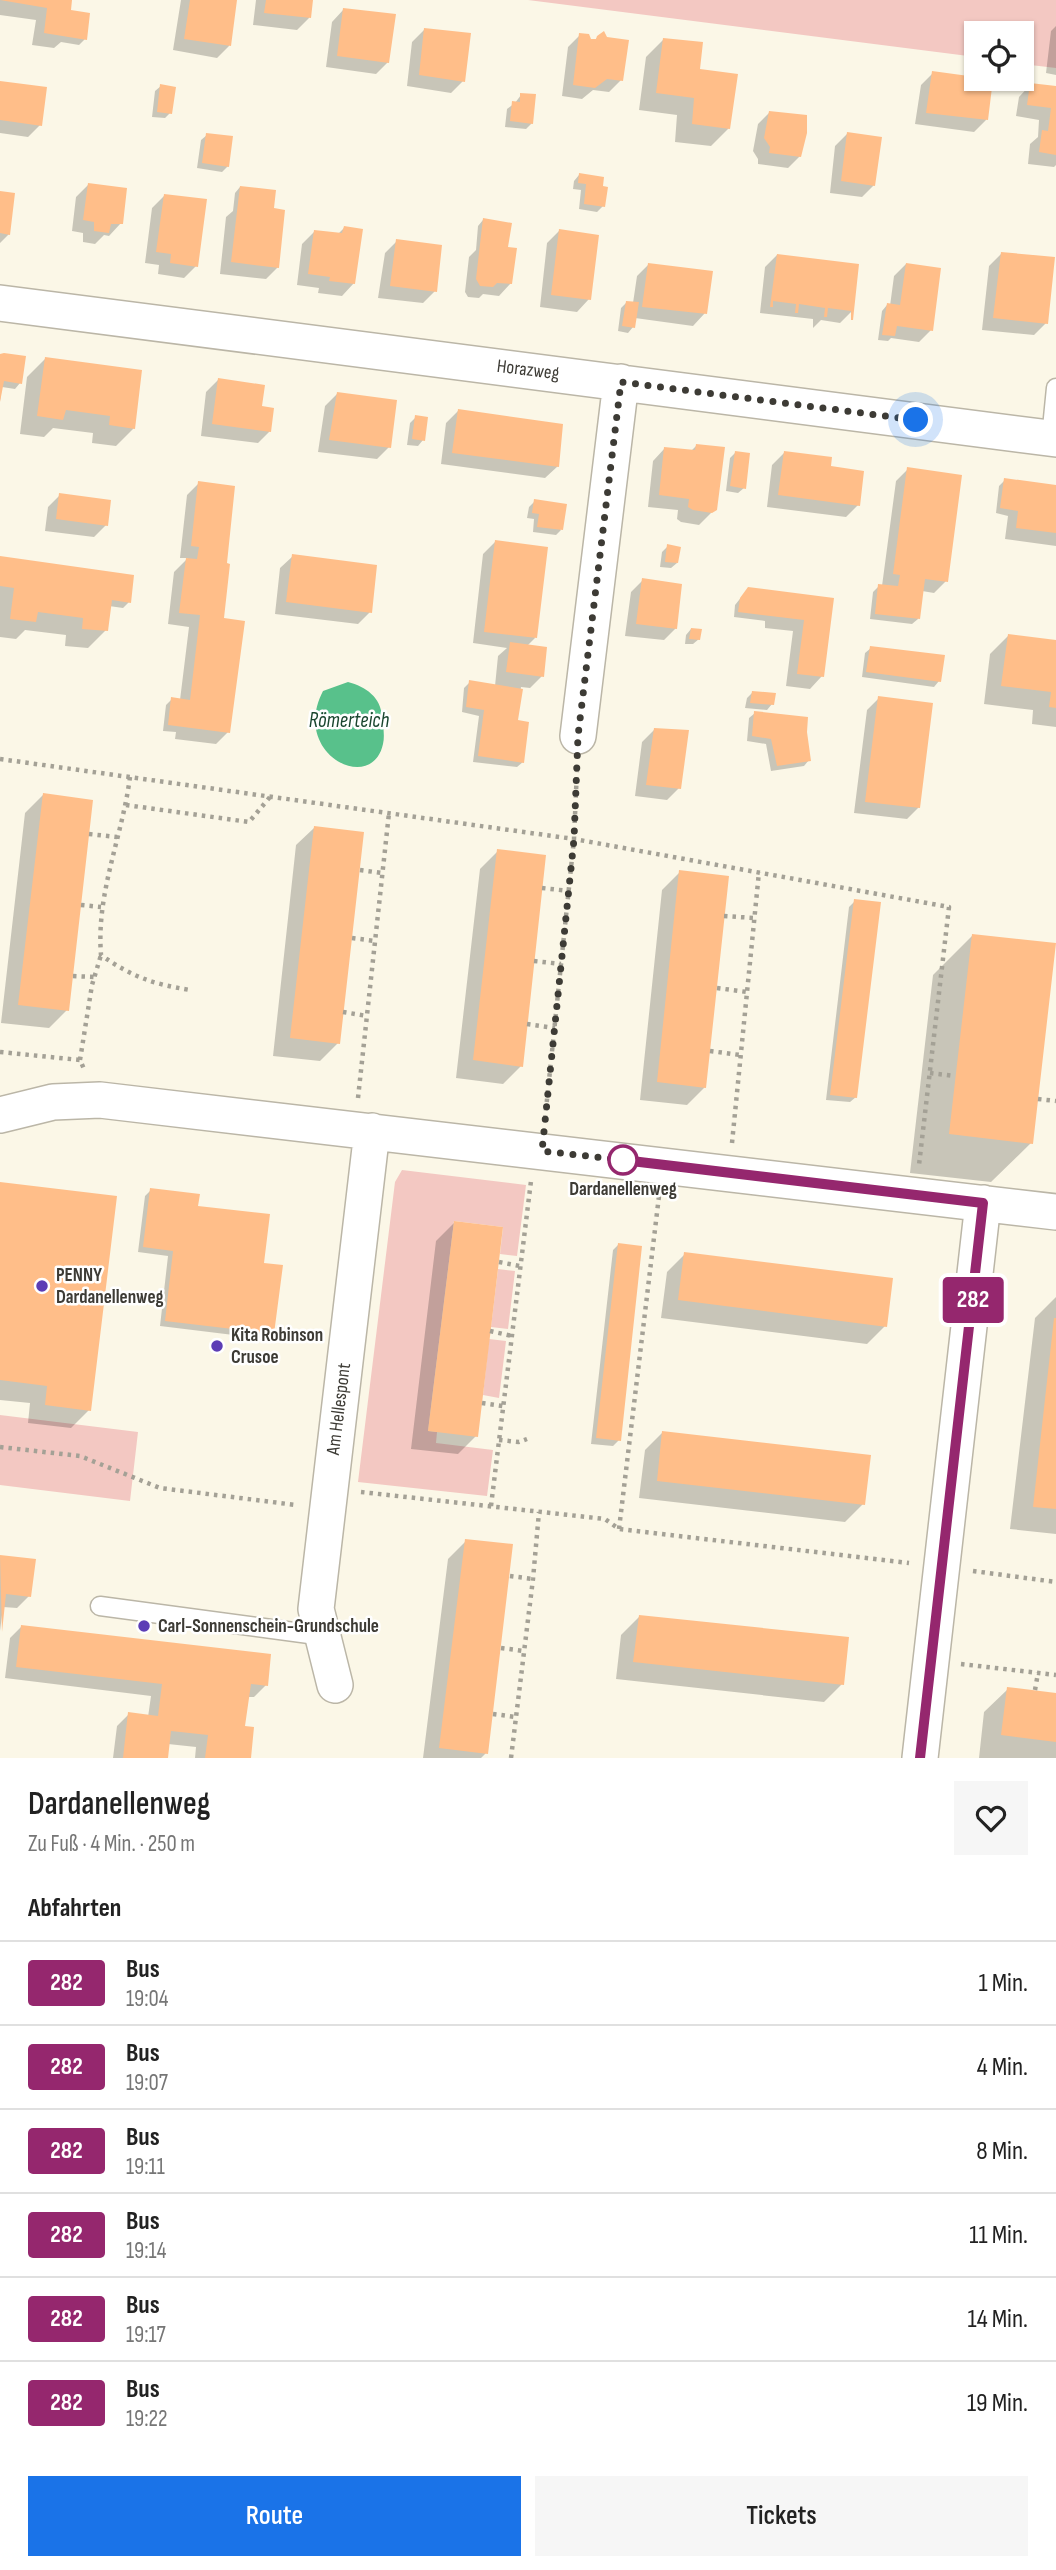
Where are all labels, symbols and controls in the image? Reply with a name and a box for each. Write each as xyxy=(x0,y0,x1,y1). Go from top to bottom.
map controls xyxy=(964,21,1034,91)
button: locate xyxy=(964,21,1034,91)
street label: Horazweg xyxy=(496,355,561,385)
your location xyxy=(898,402,933,437)
water label: Römerteich xyxy=(309,708,389,733)
marker: Dardanellenweg xyxy=(608,1145,638,1175)
place label: Dardanellenweg xyxy=(569,1178,677,1201)
place label: PENNY Dardanellenweg xyxy=(56,1264,164,1309)
line badge: 282 xyxy=(933,1277,1013,1323)
marker: PENNY Dardanellenweg xyxy=(34,1278,50,1294)
text: 282 xyxy=(957,1285,989,1314)
place label: Kita Robinson Crusoe xyxy=(231,1324,323,1369)
marker: Kita Robinson Crusoe xyxy=(209,1338,225,1354)
street label: Am Hellespont xyxy=(322,1362,356,1457)
place label: Carl-Sonnenschein-Grundschule xyxy=(158,1615,379,1638)
marker: Carl-Sonnenschein-Grundschule xyxy=(136,1618,152,1634)
button: heart xyxy=(954,1781,1028,1855)
text: Dardanellenweg xyxy=(28,1784,210,1824)
text: Zu Fuß · 4 Min. · 250 m xyxy=(28,1830,195,1858)
text: Abfahrten xyxy=(28,1893,121,1924)
text: Bus xyxy=(126,1954,160,1985)
text: 282 xyxy=(50,1968,83,1997)
text: 1 Min. xyxy=(978,1968,1028,1999)
text: 19:04 xyxy=(126,1985,168,2013)
text: Bus xyxy=(126,2038,160,2069)
text: 282 xyxy=(50,2052,83,2081)
text: 4 Min. xyxy=(977,2052,1028,2083)
text: 19:07 xyxy=(126,2069,168,2097)
text: Bus xyxy=(126,2122,160,2153)
text: 282 xyxy=(50,2136,83,2165)
text: 8 Min. xyxy=(976,2136,1028,2167)
text: 19:11 xyxy=(126,2153,165,2181)
text: Bus xyxy=(126,2206,160,2237)
text: 282 xyxy=(50,2220,83,2249)
text: 11 Min. xyxy=(969,2220,1028,2251)
text: 19:14 xyxy=(126,2237,166,2265)
text: Bus xyxy=(126,2290,160,2321)
text: 282 xyxy=(50,2304,83,2333)
text: 14 Min. xyxy=(968,2304,1028,2335)
text: 19:17 xyxy=(126,2321,166,2349)
text: Bus xyxy=(126,2374,160,2405)
text: 282 xyxy=(50,2388,83,2417)
text: 19 Min. xyxy=(967,2388,1028,2419)
text: 19:22 xyxy=(126,2405,168,2433)
button: Route xyxy=(28,2476,521,2556)
button: Tickets xyxy=(535,2476,1028,2556)

